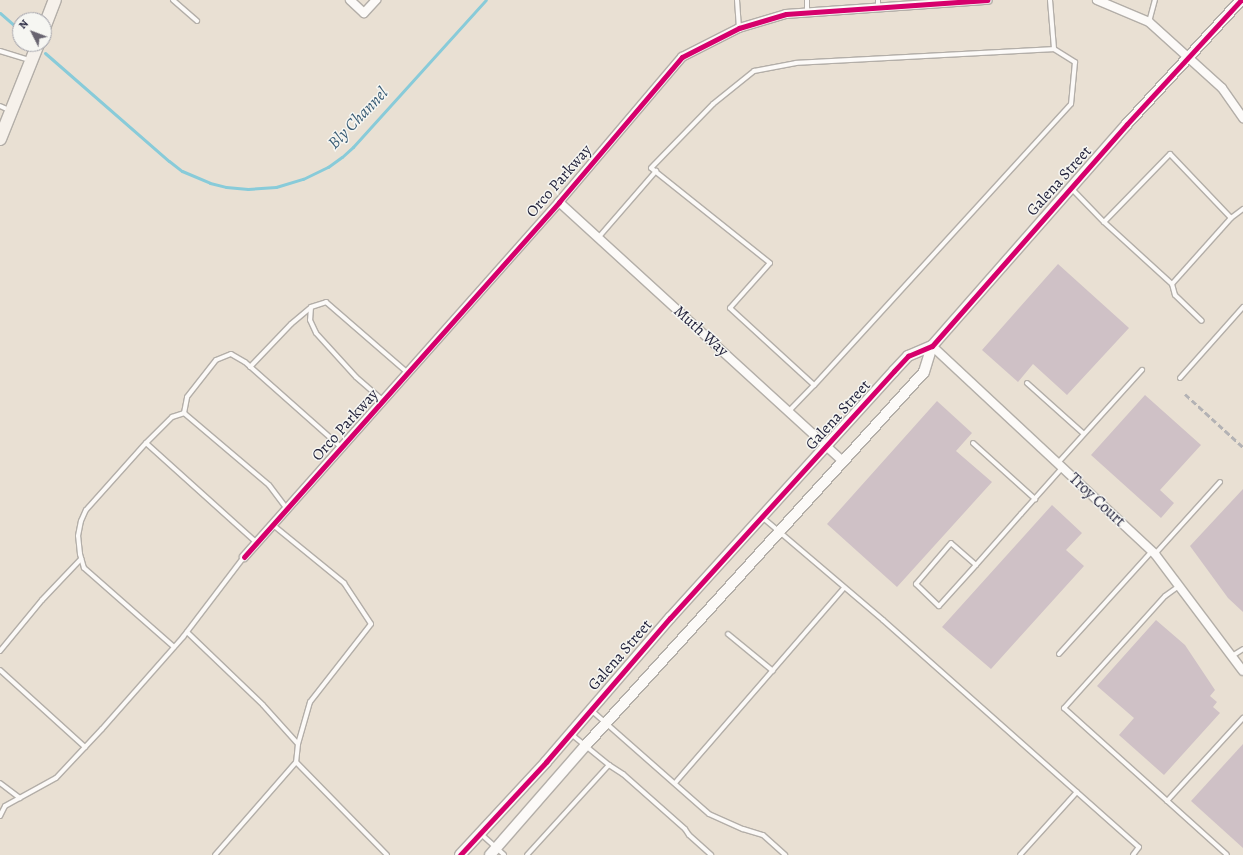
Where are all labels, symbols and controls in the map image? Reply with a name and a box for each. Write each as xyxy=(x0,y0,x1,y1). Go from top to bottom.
north arrow xyxy=(12,12,52,52)
text: N xyxy=(15,16,32,32)
water label: Bly Channel xyxy=(324,83,392,153)
street label: Orco Parkway xyxy=(522,141,596,221)
street label: Galena Street xyxy=(1022,142,1096,220)
street label: Muth Way xyxy=(670,302,732,360)
street label: Galena Street xyxy=(801,376,875,454)
street label: Orco Parkway xyxy=(308,385,382,465)
street label: Troy Court xyxy=(1065,469,1129,531)
street label: Galena Street xyxy=(584,616,656,694)

